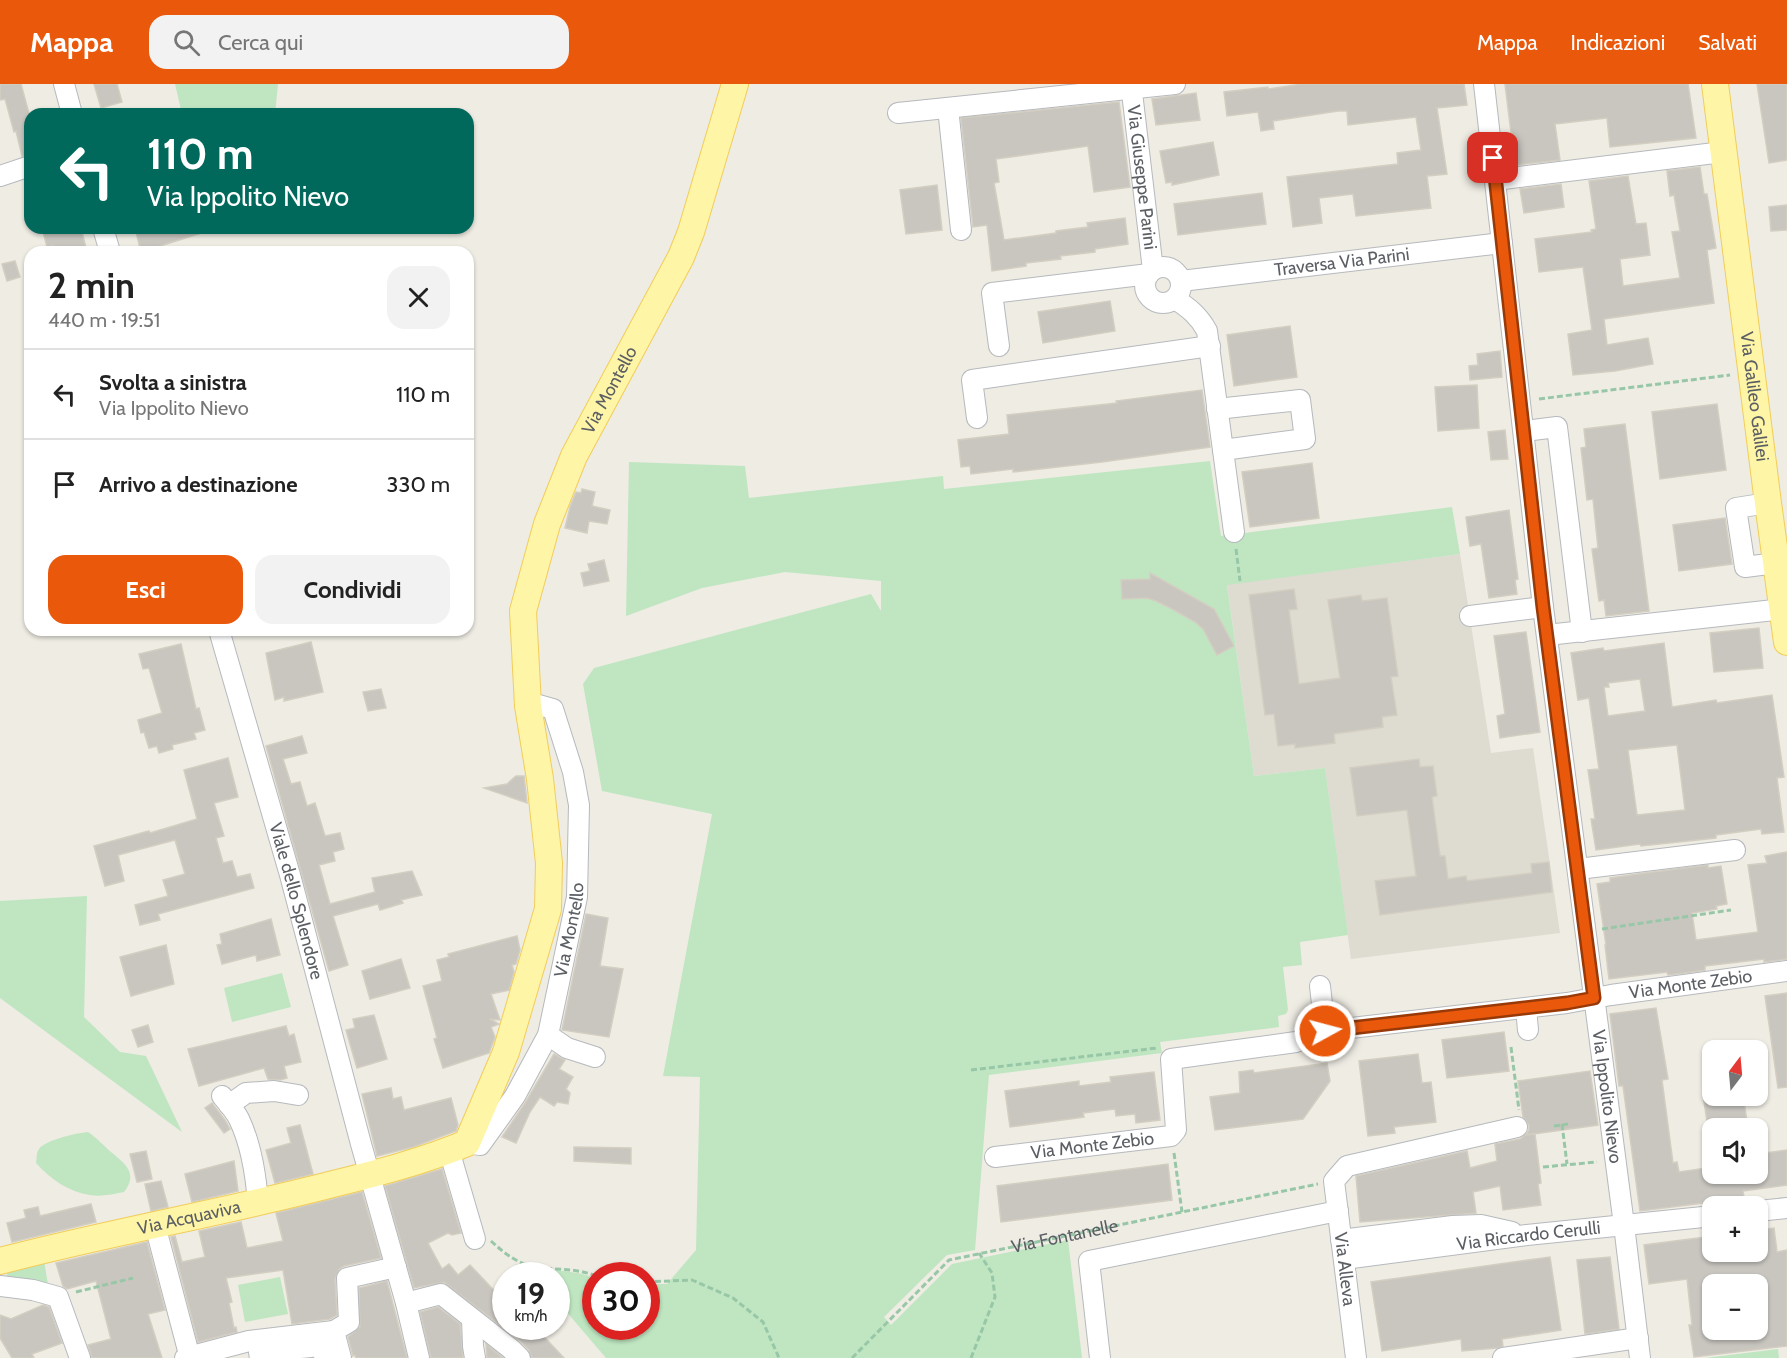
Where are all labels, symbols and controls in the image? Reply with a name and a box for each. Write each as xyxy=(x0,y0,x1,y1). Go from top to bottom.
search box xyxy=(149,15,569,69)
text: Mappa xyxy=(30,25,113,59)
icon: search xyxy=(170,26,203,59)
text: Cerca qui xyxy=(218,29,303,56)
text: Mappa xyxy=(1477,30,1538,55)
text: Indicazioni xyxy=(1571,30,1665,55)
text: Salvati xyxy=(1698,30,1757,55)
street label: Via Giuseppe Parini xyxy=(1123,104,1162,251)
text: 110 m xyxy=(147,128,254,180)
icon: left xyxy=(48,132,126,210)
pin xyxy=(1467,132,1518,183)
icon: arrive xyxy=(1476,141,1509,174)
text: Via Ippolito Nievo xyxy=(147,180,349,213)
street label: Traversa Via Parini xyxy=(1273,243,1411,281)
text: 2 min xyxy=(48,263,135,307)
button: close xyxy=(387,266,450,329)
text: 440 m · 19:51 xyxy=(48,308,160,332)
street label: Via Galileo Galilei xyxy=(1735,330,1774,463)
street label: Via Montello xyxy=(577,342,642,438)
text: Svolta a sinistra xyxy=(99,369,247,396)
icon: left xyxy=(48,378,81,411)
text: 110 m xyxy=(396,381,450,408)
text: Via Ippolito Nievo xyxy=(99,396,249,420)
icon: arrive xyxy=(48,468,81,501)
text: Arrivo a destinazione xyxy=(99,471,297,498)
text: 330 m xyxy=(387,471,450,498)
button: Esci xyxy=(48,555,243,624)
button: Condividi xyxy=(255,555,450,624)
street label: Viale dello Splendore xyxy=(264,820,328,982)
street label: Via Montello xyxy=(549,882,588,979)
street label: Via Monte Zebio xyxy=(1628,965,1754,1003)
position arrow xyxy=(1293,999,1357,1063)
street label: Via Ippolito Nievo xyxy=(1587,1028,1627,1165)
north arrow xyxy=(1702,1040,1768,1106)
map controls xyxy=(1702,1040,1768,1340)
button: sound xyxy=(1702,1118,1768,1184)
street label: Via Monte Zebio xyxy=(1029,1127,1155,1164)
street label: Via Acquaviva xyxy=(135,1195,243,1239)
button: + xyxy=(1702,1196,1768,1262)
street label: Via Fontanelle xyxy=(1009,1214,1120,1258)
street label: Via Riccardo Cerulli xyxy=(1455,1217,1602,1255)
street label: Via Alleva xyxy=(1330,1231,1360,1308)
speed limit sign: 30 xyxy=(582,1262,660,1340)
button: − xyxy=(1702,1274,1768,1340)
text: 19 xyxy=(517,1275,545,1312)
text: km/h xyxy=(515,1307,547,1325)

